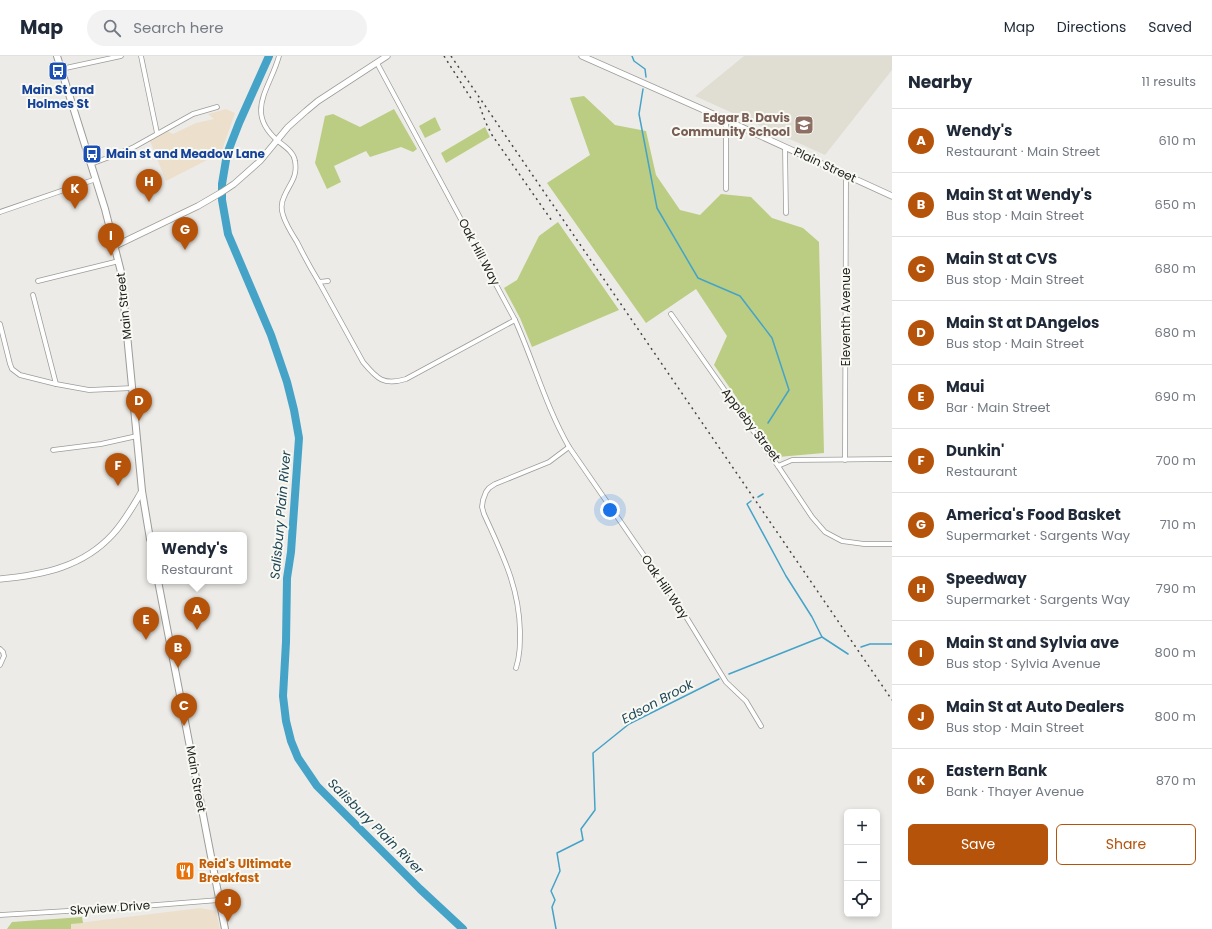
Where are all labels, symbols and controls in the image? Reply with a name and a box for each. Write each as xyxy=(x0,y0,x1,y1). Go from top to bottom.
search box xyxy=(87,10,367,46)
text: Map xyxy=(20,14,63,41)
icon: search xyxy=(101,17,123,39)
text: Search here xyxy=(133,17,224,38)
text: Map xyxy=(1004,17,1035,37)
text: Directions xyxy=(1057,17,1126,37)
text: Saved xyxy=(1148,17,1192,37)
bus stop icon: Main St and Holmes St xyxy=(47,60,69,82)
text: Nearby xyxy=(908,70,972,94)
text: 11 results xyxy=(1141,72,1196,91)
place label: Main St and Holmes St xyxy=(22,81,94,112)
place label: Edgar B. Davis Community School xyxy=(672,109,790,140)
school or university icon: Edgar B. Davis Community School xyxy=(793,114,815,136)
text: Wendy's xyxy=(946,120,1012,141)
text: A xyxy=(916,131,926,150)
text: 610 m xyxy=(1159,131,1196,150)
text: Restaurant · Main Street xyxy=(946,142,1100,161)
bus stop icon: Main st and Meadow Lane xyxy=(81,143,103,165)
street label: Plain Street xyxy=(791,143,859,186)
place label: Main st and Meadow Lane xyxy=(106,145,266,162)
pin: H xyxy=(136,169,162,202)
pin: K xyxy=(62,176,88,209)
text: Main St at Wendy's xyxy=(946,184,1092,205)
text: B xyxy=(917,195,925,214)
text: 650 m xyxy=(1155,195,1196,214)
text: Bus stop · Main Street xyxy=(946,206,1084,225)
street label: Oak Hill Way xyxy=(455,215,504,289)
pin: G xyxy=(172,217,198,250)
pin: I xyxy=(98,223,124,256)
text: Main St at CVS xyxy=(946,248,1057,269)
text: C xyxy=(916,259,926,278)
text: 680 m xyxy=(1155,259,1196,278)
street label: Eleventh Avenue xyxy=(837,268,854,366)
text: Bus stop · Main Street xyxy=(946,270,1084,289)
street label: Main Street xyxy=(112,272,135,340)
text: Main St at DAngelos xyxy=(946,312,1099,333)
text: D xyxy=(916,323,926,342)
text: 680 m xyxy=(1155,323,1196,342)
text: Bus stop · Main Street xyxy=(946,334,1084,353)
text: Maui xyxy=(946,376,985,397)
street label: Appleby Street xyxy=(718,384,785,465)
text: E xyxy=(917,387,925,406)
text: 690 m xyxy=(1155,387,1196,406)
pin: D xyxy=(126,388,152,421)
text: Bar · Main Street xyxy=(946,398,1050,417)
text: Dunkin' xyxy=(946,440,1004,461)
water label: Salisbury Plain River xyxy=(265,449,296,580)
text: F xyxy=(917,451,925,470)
text: 700 m xyxy=(1156,451,1196,470)
pin: F xyxy=(105,453,131,486)
text: Restaurant xyxy=(946,462,1017,481)
your location xyxy=(600,500,620,520)
text: America's Food Basket xyxy=(946,504,1121,525)
text: G xyxy=(916,515,926,534)
text: 710 m xyxy=(1160,515,1196,534)
text: Supermarket · Sargents Way xyxy=(946,526,1130,545)
popup xyxy=(147,532,247,584)
text: Wendy's xyxy=(161,538,228,559)
street label: Oak Hill Way xyxy=(638,551,693,622)
text: Restaurant xyxy=(161,560,233,579)
text: Speedway xyxy=(946,568,1027,589)
text: H xyxy=(916,579,926,598)
text: 790 m xyxy=(1156,579,1196,598)
text: Supermarket · Sargents Way xyxy=(946,590,1130,609)
pin: A xyxy=(184,597,210,630)
pin: E xyxy=(133,607,159,640)
text: Main St and Sylvia ave xyxy=(946,632,1119,653)
pin: B xyxy=(165,635,191,668)
text: I xyxy=(919,643,923,662)
text: 800 m xyxy=(1155,643,1196,662)
text: Bus stop · Sylvia Avenue xyxy=(946,654,1101,673)
water label: Edson Brook xyxy=(618,674,698,728)
pin: C xyxy=(171,693,197,726)
text: Main St at Auto Dealers xyxy=(946,696,1124,717)
text: J xyxy=(917,707,925,726)
text: 800 m xyxy=(1155,707,1196,726)
text: Bus stop · Main Street xyxy=(946,718,1084,737)
street label: Main Street xyxy=(182,744,211,814)
text: Eastern Bank xyxy=(946,760,1047,781)
text: K xyxy=(916,771,926,790)
text: 870 m xyxy=(1156,771,1196,790)
water label: Salisbury Plain River xyxy=(323,774,429,879)
text: Bank · Thayer Avenue xyxy=(946,782,1084,801)
map controls xyxy=(844,809,880,917)
button: + xyxy=(844,809,880,845)
button: Save xyxy=(908,824,1048,865)
button: Share xyxy=(1056,824,1196,865)
button: − xyxy=(844,845,880,881)
place label: Reid's Ultimate Breakfast xyxy=(199,855,292,886)
restaurant icon: Reid's Ultimate Breakfast xyxy=(174,860,196,882)
button: locate xyxy=(844,881,880,917)
pin: J xyxy=(215,889,241,922)
street label: Skyview Drive xyxy=(69,896,151,919)

